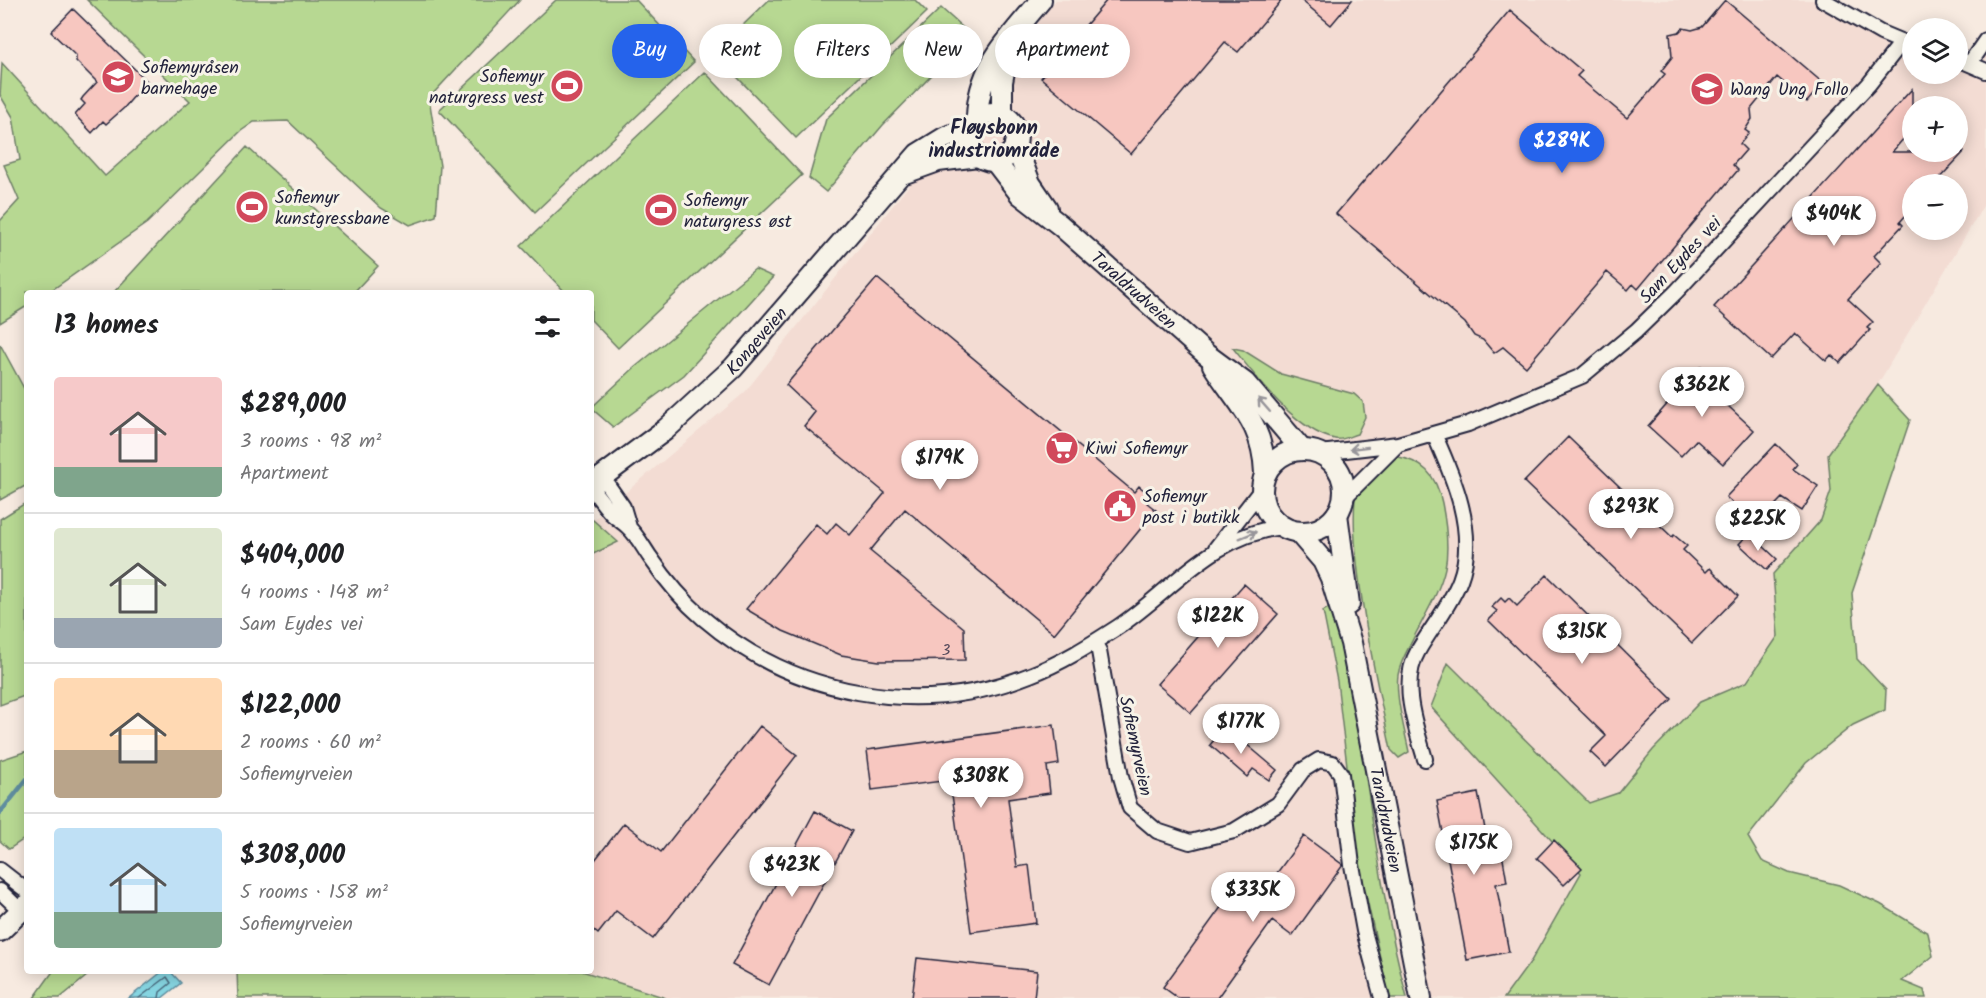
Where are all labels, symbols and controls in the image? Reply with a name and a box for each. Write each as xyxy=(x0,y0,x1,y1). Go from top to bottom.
map controls xyxy=(1902,18,1968,240)
button: layers xyxy=(1902,18,1968,84)
chip: Buy xyxy=(612,24,687,78)
chip: Rent xyxy=(699,24,782,78)
chip: Filters xyxy=(794,24,891,78)
chip: New xyxy=(903,24,983,78)
chip: Apartment xyxy=(995,24,1130,78)
place label: Sofiemyråsen barnehage xyxy=(141,54,239,104)
school or university icon: Sofiemyråsen barnehage xyxy=(100,59,136,95)
place label: Sofiemyr naturgress vest xyxy=(429,63,545,113)
sports icon: Sofiemyr naturgress vest xyxy=(549,68,585,104)
school or university icon: Wang Ung Follo xyxy=(1689,71,1725,107)
place label: Wang Ung Follo xyxy=(1730,76,1849,105)
button: + xyxy=(1902,96,1968,162)
district label: Fløysbonn industriområde xyxy=(928,113,1060,168)
pin: $289K xyxy=(1520,123,1604,174)
text: $289K xyxy=(1533,126,1591,158)
button: − xyxy=(1902,174,1968,240)
place label: Sofiemyr kunstgressbane xyxy=(275,184,390,234)
place label: Sofiemyr naturgress øst xyxy=(684,187,793,237)
sports icon: Sofiemyr kunstgressbane xyxy=(234,189,270,225)
sports icon: Sofiemyr naturgress øst xyxy=(643,192,679,228)
pin: $404K xyxy=(1792,196,1876,247)
text: $404K xyxy=(1806,199,1862,231)
street label: Sam Eydes vei xyxy=(1633,210,1730,311)
street label: Taraldrudveien xyxy=(1083,245,1183,338)
street label: Kongeveien xyxy=(720,301,796,384)
text: 13 homes xyxy=(54,305,159,347)
icon: filters xyxy=(531,310,564,343)
pin: $362K xyxy=(1660,367,1744,418)
text: $362K xyxy=(1673,370,1731,402)
text: $289,000 xyxy=(240,384,346,426)
one-way arrow xyxy=(1257,398,1271,413)
icon: home xyxy=(102,401,174,473)
text: 3 rooms · 98 m² xyxy=(240,426,381,458)
supermarket icon: Kiwi Sofiemyr xyxy=(1044,430,1080,466)
place label: Kiwi Sofiemyr xyxy=(1085,435,1189,464)
pin: $179K xyxy=(898,440,982,491)
text: $179K xyxy=(915,443,965,475)
one-way arrow xyxy=(1349,443,1369,454)
text: Apartment xyxy=(240,458,329,490)
place label: Sofiemyr post i butikk xyxy=(1142,483,1240,533)
public building icon: Sofiemyr post i butikk xyxy=(1102,488,1138,524)
pin: $293K xyxy=(1589,489,1673,540)
text: $293K xyxy=(1603,492,1659,524)
pin: $225K xyxy=(1716,501,1800,552)
text: $225K xyxy=(1729,504,1787,536)
one-way arrow xyxy=(1238,529,1257,540)
text: $404,000 xyxy=(240,535,344,577)
icon: home xyxy=(102,552,174,624)
text: 4 rooms · 148 m² xyxy=(240,577,388,609)
pin: $122K xyxy=(1176,598,1260,649)
text: $122K xyxy=(1191,601,1245,633)
text: Sam Eydes vei xyxy=(240,609,363,641)
pin: $315K xyxy=(1540,614,1624,665)
text: $315K xyxy=(1557,617,1607,649)
house number: 3 xyxy=(942,639,951,663)
text: $122,000 xyxy=(240,685,340,727)
street label: Sofiemyrveien xyxy=(1110,694,1159,799)
icon: home xyxy=(102,702,174,774)
pin: $177K xyxy=(1199,704,1283,755)
text: $177K xyxy=(1217,707,1265,739)
text: 2 rooms · 60 m² xyxy=(240,727,381,759)
pin: $308K xyxy=(939,758,1023,809)
text: Sofiemyrveien xyxy=(240,759,353,791)
text: $308K xyxy=(953,761,1009,793)
street label: Taraldrudveien xyxy=(1360,765,1409,876)
pin: $175K xyxy=(1432,825,1516,876)
text: $175K xyxy=(1449,828,1499,860)
text: $308,000 xyxy=(240,835,345,877)
pin: $423K xyxy=(750,847,834,898)
text: $423K xyxy=(763,850,821,882)
icon: home xyxy=(102,852,174,924)
pin: $335K xyxy=(1211,872,1295,923)
text: $335K xyxy=(1225,875,1281,907)
text: 5 rooms · 158 m² xyxy=(240,877,388,909)
text: Sofiemyrveien xyxy=(240,909,353,941)

